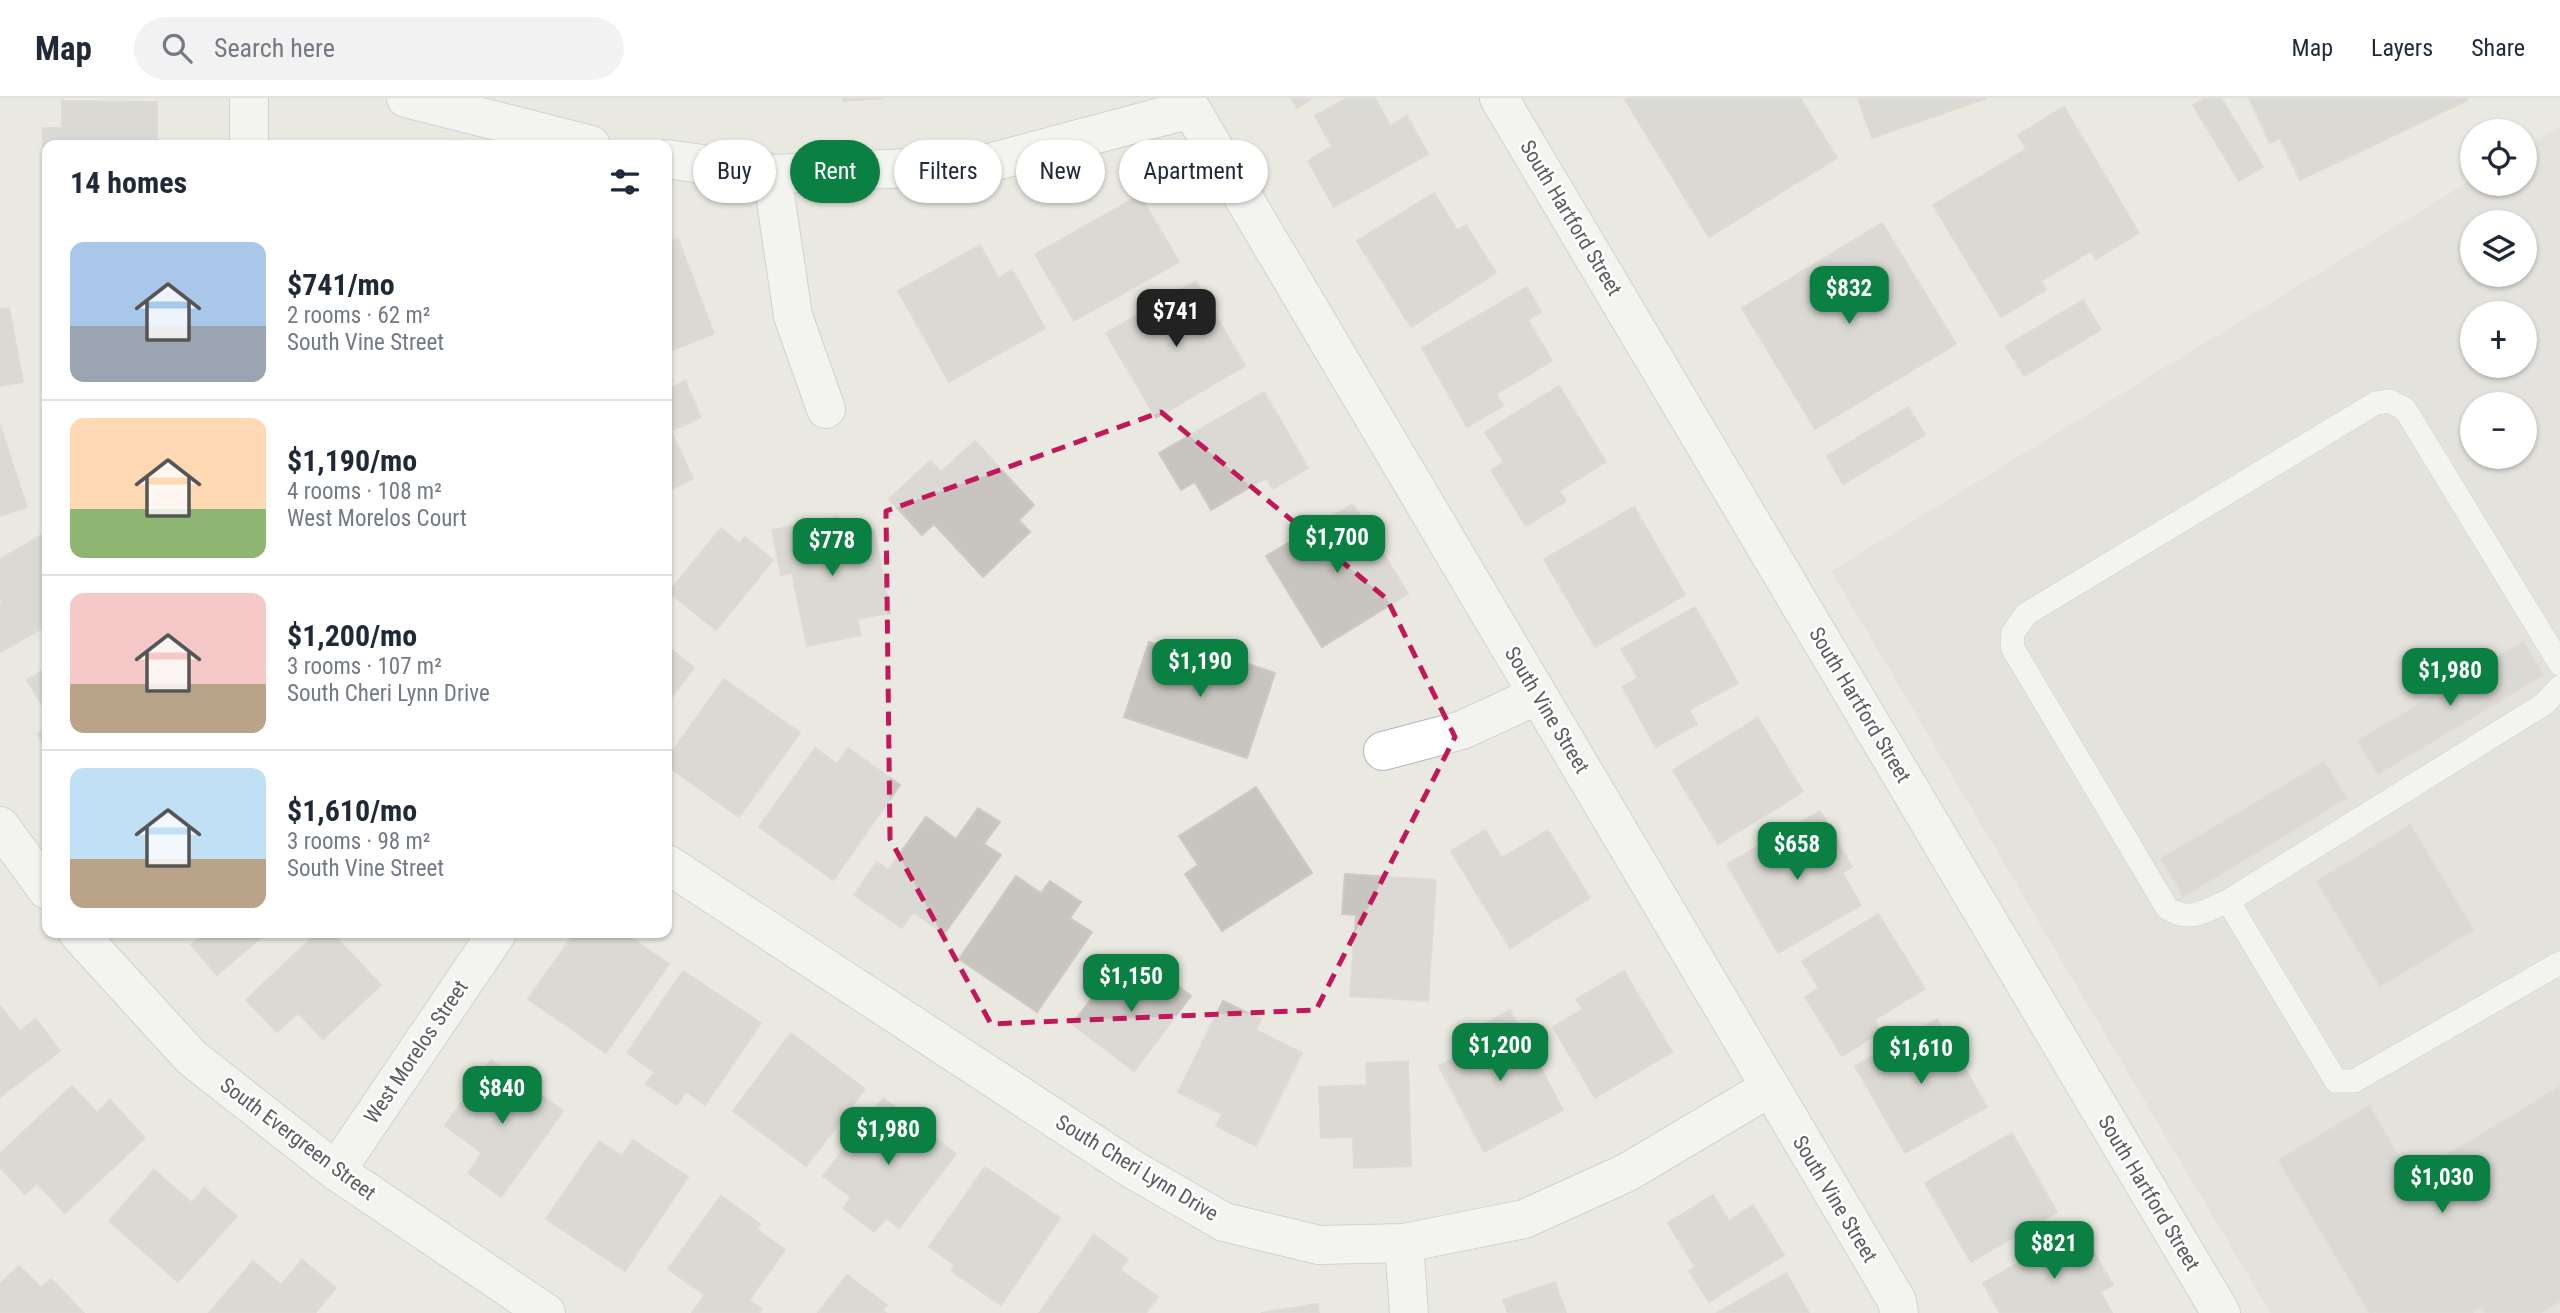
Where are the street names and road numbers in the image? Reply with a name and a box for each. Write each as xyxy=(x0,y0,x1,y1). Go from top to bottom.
street label: South Hartford Street xyxy=(1515,136,1627,300)
street label: South Hartford Street xyxy=(1804,623,1916,787)
street label: South Vine Street xyxy=(1500,642,1594,778)
street label: West Morelos Street xyxy=(359,976,473,1128)
street label: South Evergreen Street xyxy=(216,1073,380,1205)
street label: South Cheri Lynn Drive xyxy=(1051,1110,1223,1226)
street label: South Hartford Street xyxy=(2093,1111,2205,1275)
street label: South Vine Street xyxy=(1788,1131,1882,1267)

